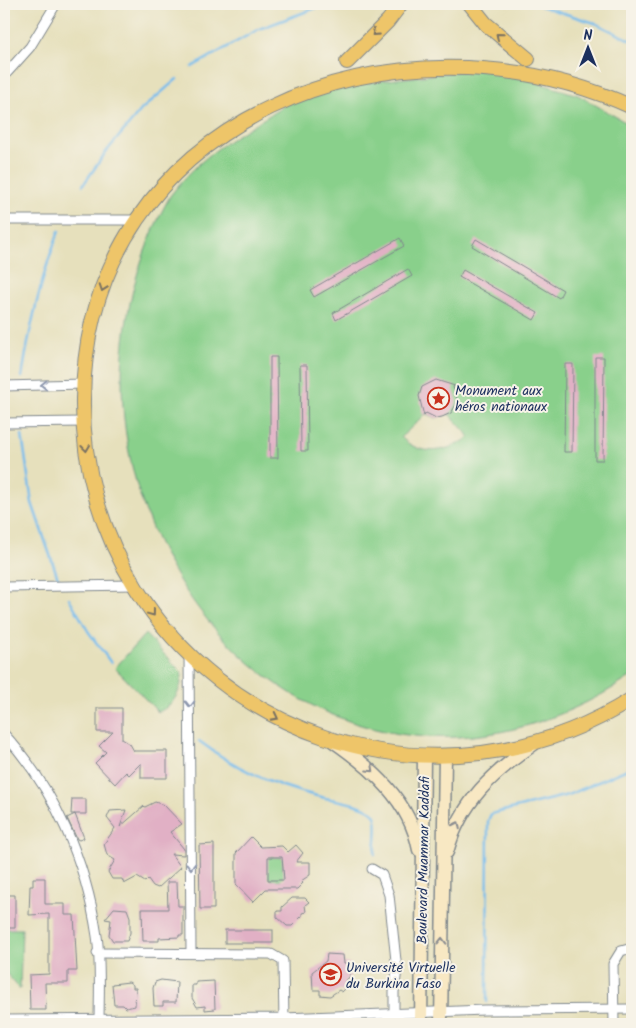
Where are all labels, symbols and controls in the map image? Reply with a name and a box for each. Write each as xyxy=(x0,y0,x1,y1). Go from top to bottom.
north arrow xyxy=(564,22,614,72)
text: N xyxy=(584,25,593,47)
one-way arrow xyxy=(371,28,380,37)
one-way arrow xyxy=(496,33,505,41)
one-way arrow xyxy=(98,283,108,291)
one-way arrow xyxy=(39,380,47,390)
place label: Monument aux héros nationaux xyxy=(455,380,548,418)
place icon: Monument aux héros nationaux xyxy=(427,386,451,410)
one-way arrow xyxy=(80,444,91,452)
one-way arrow xyxy=(147,607,155,616)
one-way arrow xyxy=(185,700,195,708)
one-way arrow xyxy=(270,711,279,721)
one-way arrow xyxy=(365,763,374,772)
street label: Boulevard Muammar Kaddafi xyxy=(412,775,436,944)
one-way arrow xyxy=(451,822,461,831)
one-way arrow xyxy=(186,863,196,871)
one-way arrow xyxy=(436,936,447,944)
place label: Université Virtuelle du Burkina Faso xyxy=(346,957,456,995)
school or university icon: Université Virtuelle du Burkina Faso xyxy=(318,963,342,987)

